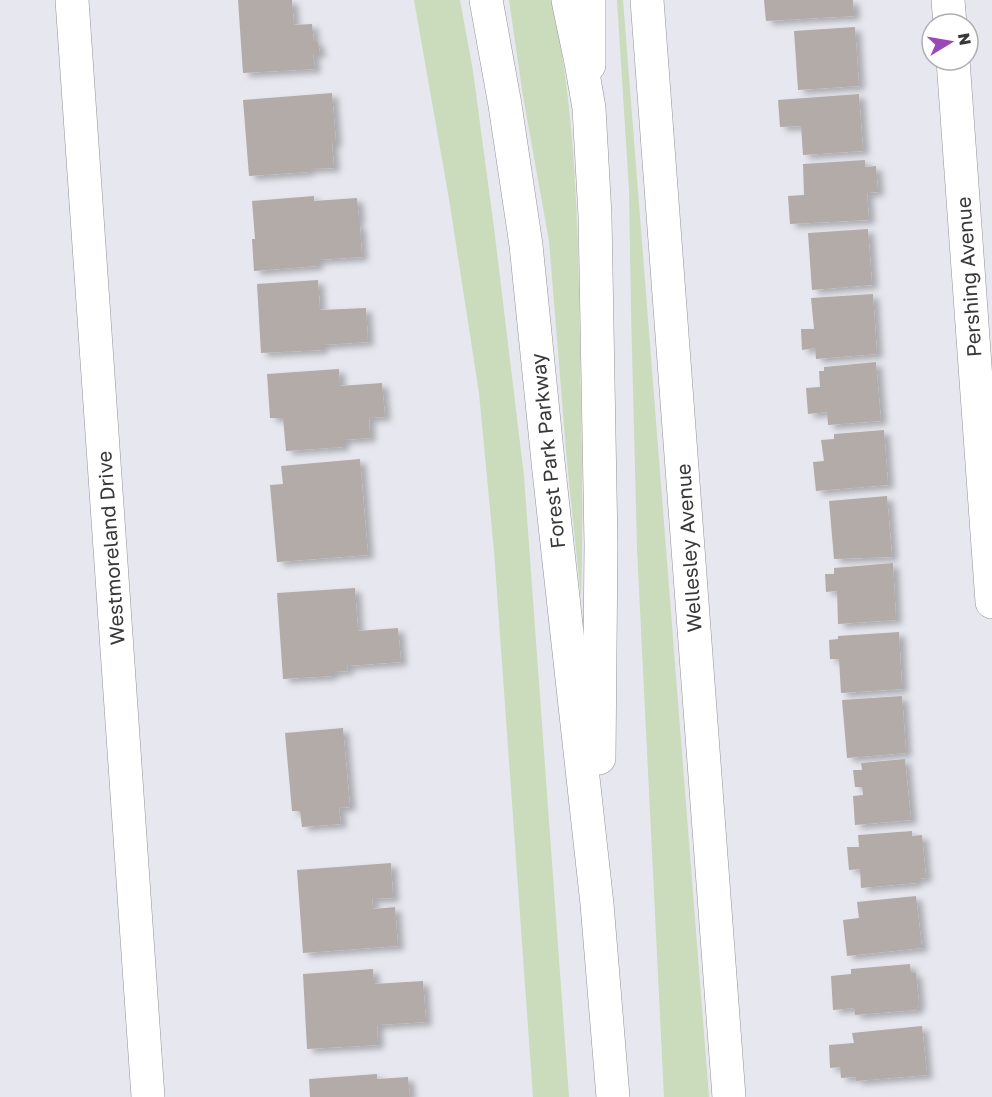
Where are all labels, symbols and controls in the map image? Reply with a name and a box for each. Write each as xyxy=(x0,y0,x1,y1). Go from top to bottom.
north arrow xyxy=(920,12,980,72)
text: N xyxy=(954,31,976,47)
street label: Pershing Avenue xyxy=(950,196,986,358)
street label: Forest Park Parkway xyxy=(525,352,569,550)
street label: Westmoreland Drive xyxy=(91,450,129,646)
street label: Wellesley Avenue xyxy=(670,463,706,633)

